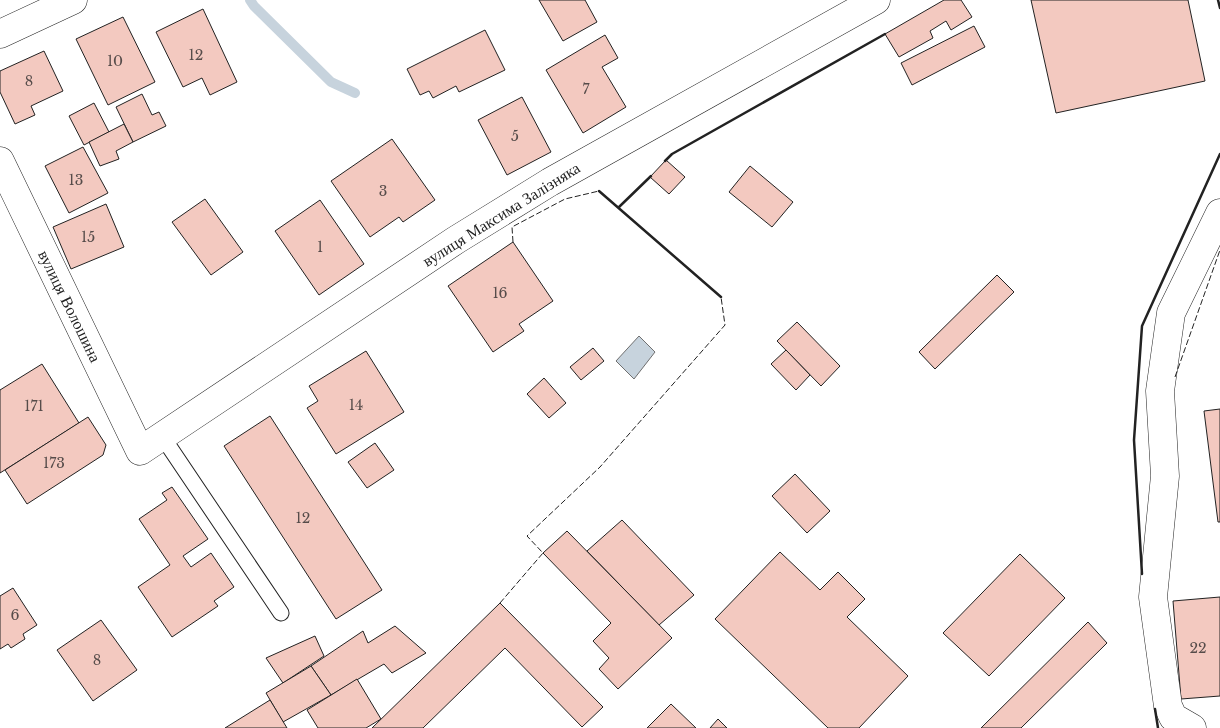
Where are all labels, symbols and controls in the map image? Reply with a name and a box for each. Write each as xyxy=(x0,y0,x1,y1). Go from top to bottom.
house number: 12 xyxy=(189,46,203,64)
house number: 10 xyxy=(107,52,123,70)
house number: 8 xyxy=(25,72,33,90)
house number: 7 xyxy=(582,80,590,98)
house number: 5 xyxy=(511,127,519,145)
street label: вулиця Максима Залізняка xyxy=(419,157,583,271)
house number: 13 xyxy=(69,171,83,189)
house number: 3 xyxy=(379,182,387,200)
house number: 15 xyxy=(81,228,95,246)
house number: 1 xyxy=(317,238,323,256)
street label: вулиця Волошина xyxy=(34,247,106,365)
house number: 16 xyxy=(492,284,508,302)
house number: 14 xyxy=(349,396,363,414)
house number: 171 xyxy=(24,397,44,415)
house number: 173 xyxy=(43,454,65,472)
house number: 12 xyxy=(296,509,310,527)
house number: 6 xyxy=(10,606,20,624)
house number: 22 xyxy=(1189,639,1207,657)
house number: 8 xyxy=(93,651,101,669)

